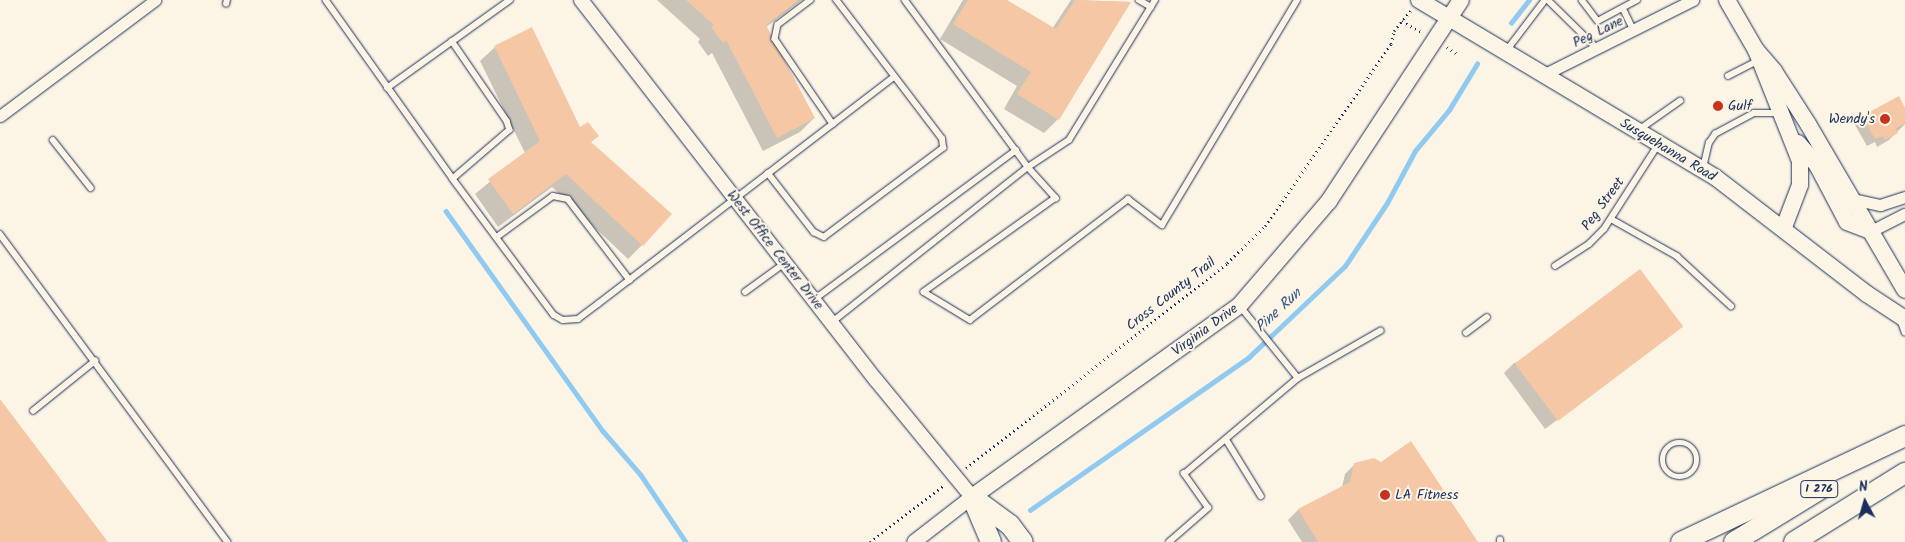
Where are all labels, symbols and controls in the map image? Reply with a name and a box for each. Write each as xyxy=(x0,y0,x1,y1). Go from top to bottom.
street label: Peg Lane xyxy=(1570,13,1626,51)
place label: Gulf xyxy=(1728,98,1752,114)
marker: Gulf xyxy=(1712,100,1724,112)
place label: Wendy's xyxy=(1829,111,1875,127)
marker: Wendy's xyxy=(1879,113,1891,125)
street label: Susquehanna Road xyxy=(1617,115,1719,185)
street label: Peg Street xyxy=(1578,174,1628,234)
street label: West Office Center Drive xyxy=(723,187,827,313)
street label: Cross County Trail xyxy=(1123,254,1219,334)
water label: Pine Run xyxy=(1252,285,1306,337)
street label: Virginia Drive xyxy=(1169,300,1241,360)
text: N xyxy=(1858,476,1869,498)
north arrow xyxy=(1840,477,1890,527)
road number: I 276 xyxy=(1800,479,1838,498)
place label: LA Fitness xyxy=(1395,487,1459,503)
marker: LA Fitness xyxy=(1379,489,1391,501)

